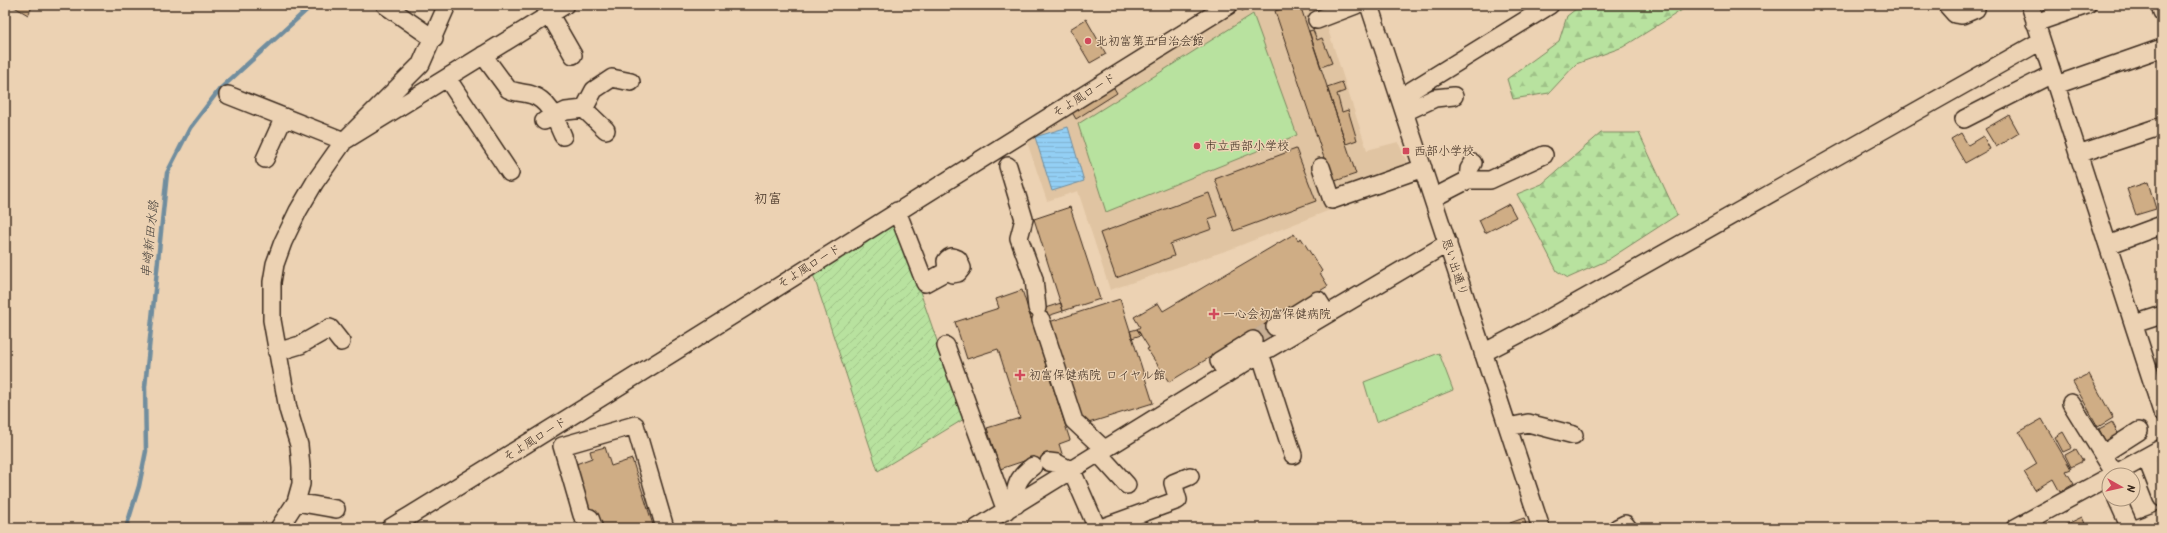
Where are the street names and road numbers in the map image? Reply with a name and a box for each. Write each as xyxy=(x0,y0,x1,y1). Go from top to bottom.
street label: そよ風ロード xyxy=(1049,68,1120,123)
street label: 思い出通り xyxy=(1436,236,1473,299)
street label: そよ風ロード xyxy=(774,239,845,294)
street label: そよ風ロード xyxy=(500,412,571,467)

